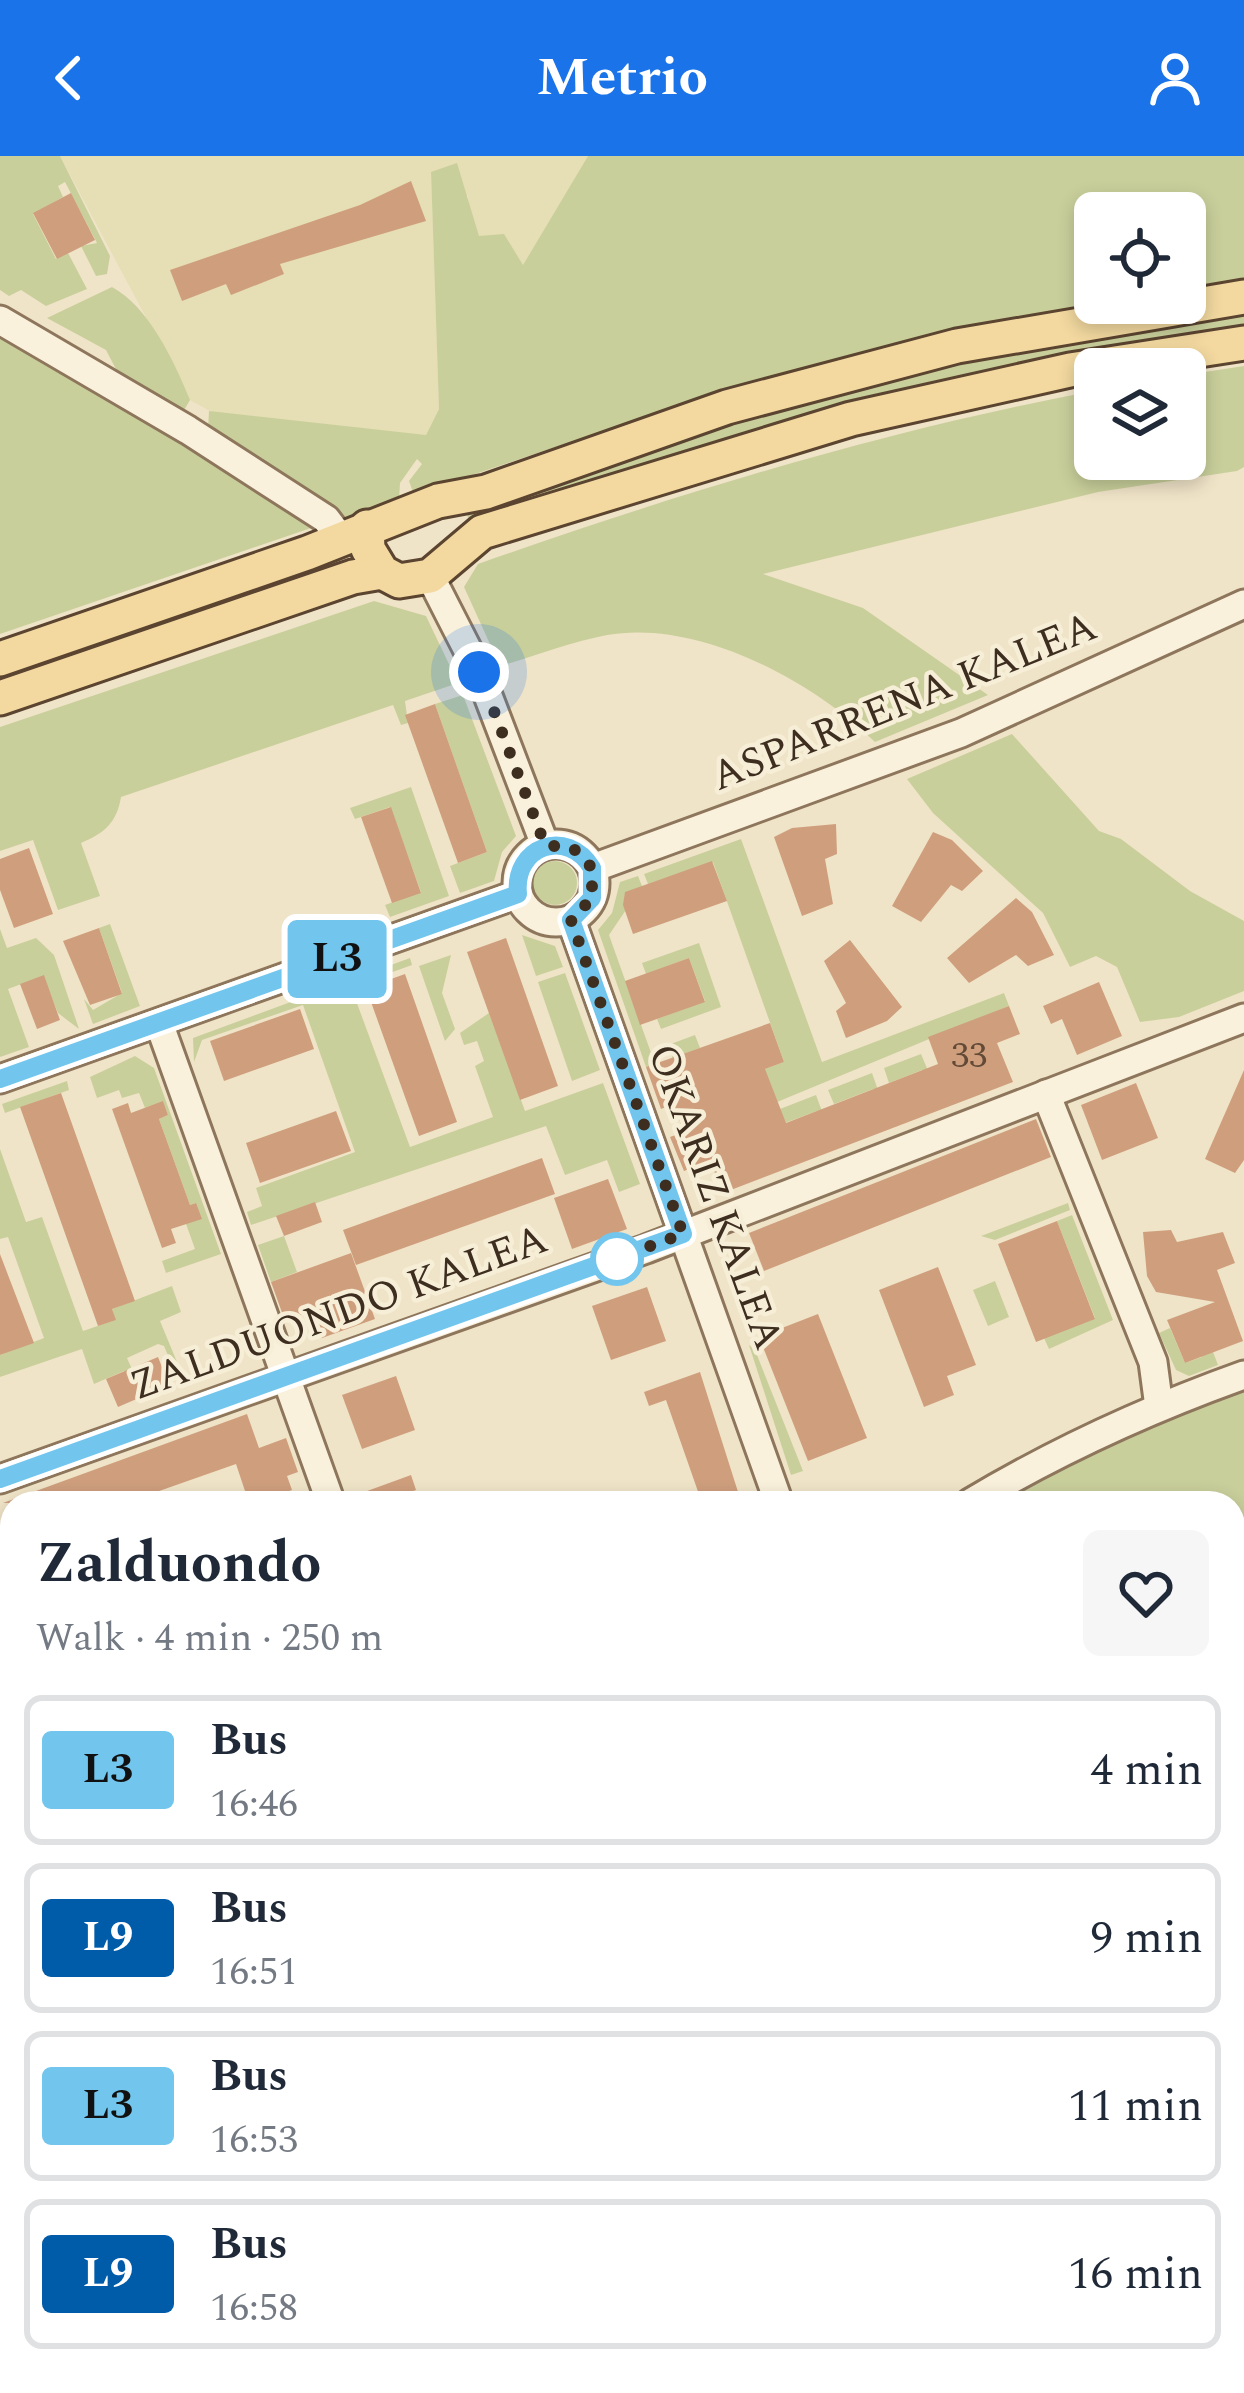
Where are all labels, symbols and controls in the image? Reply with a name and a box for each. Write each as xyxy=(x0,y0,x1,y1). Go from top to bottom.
text: Metrio xyxy=(536,37,708,119)
icon: back xyxy=(36,45,102,111)
icon: person xyxy=(1142,45,1208,111)
map controls xyxy=(1074,192,1206,480)
button: locate xyxy=(1074,192,1206,324)
button: layers xyxy=(1074,348,1206,480)
street label: ASPARRENA KALEA xyxy=(701,596,1107,808)
your location xyxy=(449,642,509,702)
line badge: L3 xyxy=(283,920,391,998)
text: L3 xyxy=(312,927,362,990)
house number: 33 xyxy=(951,1029,987,1084)
street label: OKARIZ KALEA xyxy=(630,1035,800,1359)
street label: ZALDUONDO KALEA xyxy=(121,1208,557,1418)
unlabelled marker xyxy=(592,1234,642,1284)
text: Zalduondo xyxy=(36,1521,321,1607)
button: heart xyxy=(1083,1530,1209,1656)
text: Walk · 4 min · 250 m xyxy=(36,1609,383,1668)
text: Bus xyxy=(210,1706,288,1775)
text: 4 min xyxy=(1090,1736,1203,1805)
text: L3 xyxy=(83,1738,133,1801)
text: 16:46 xyxy=(210,1775,298,1834)
text: Bus xyxy=(210,1874,288,1943)
text: 9 min xyxy=(1090,1904,1203,1973)
text: L9 xyxy=(83,1906,133,1969)
text: 16:51 xyxy=(210,1943,298,2002)
text: Bus xyxy=(210,2042,288,2111)
text: 11 min xyxy=(1068,2072,1203,2141)
text: L3 xyxy=(83,2074,133,2137)
text: 16:53 xyxy=(210,2111,298,2170)
text: Bus xyxy=(210,2210,288,2279)
text: 16 min xyxy=(1068,2240,1203,2309)
text: L9 xyxy=(83,2242,133,2305)
text: 16:58 xyxy=(210,2279,298,2338)

